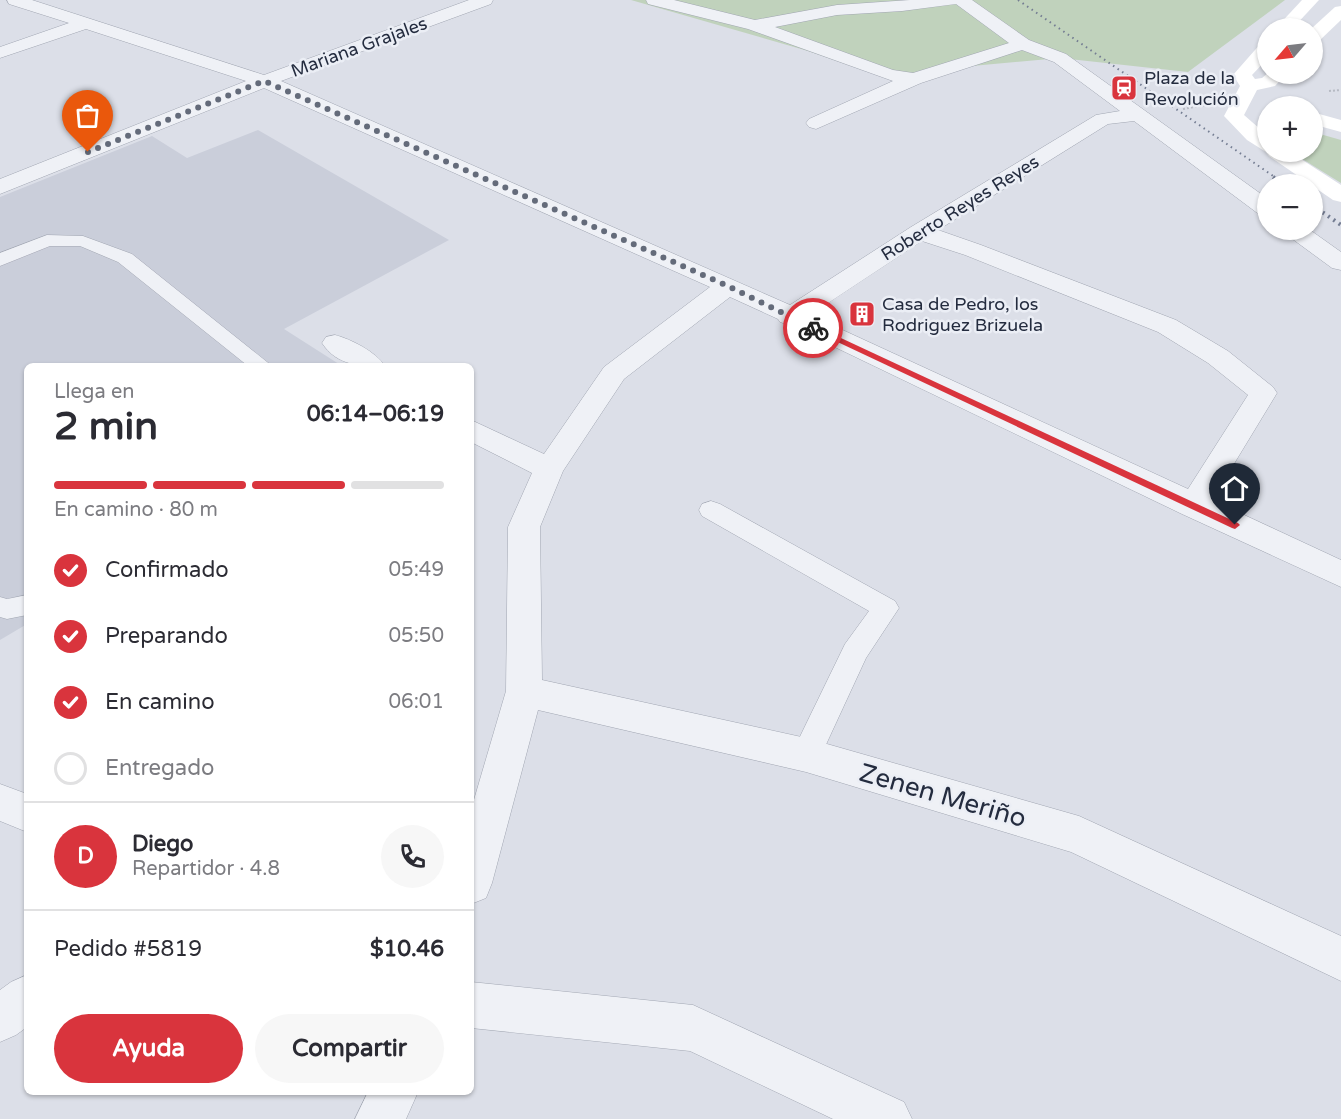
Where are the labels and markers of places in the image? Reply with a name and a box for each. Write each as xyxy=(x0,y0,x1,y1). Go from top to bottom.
place label: Plaza de la Revolución xyxy=(1144,67,1239,110)
station icon: Plaza de la Revolución xyxy=(1109,73,1139,103)
pin xyxy=(62,90,113,152)
place label: Casa de Pedro, los Rodriguez Brizuela xyxy=(882,293,1043,336)
building icon: Casa de Pedro, los Rodriguez Brizuela xyxy=(847,299,877,329)
pin xyxy=(1209,463,1260,525)

